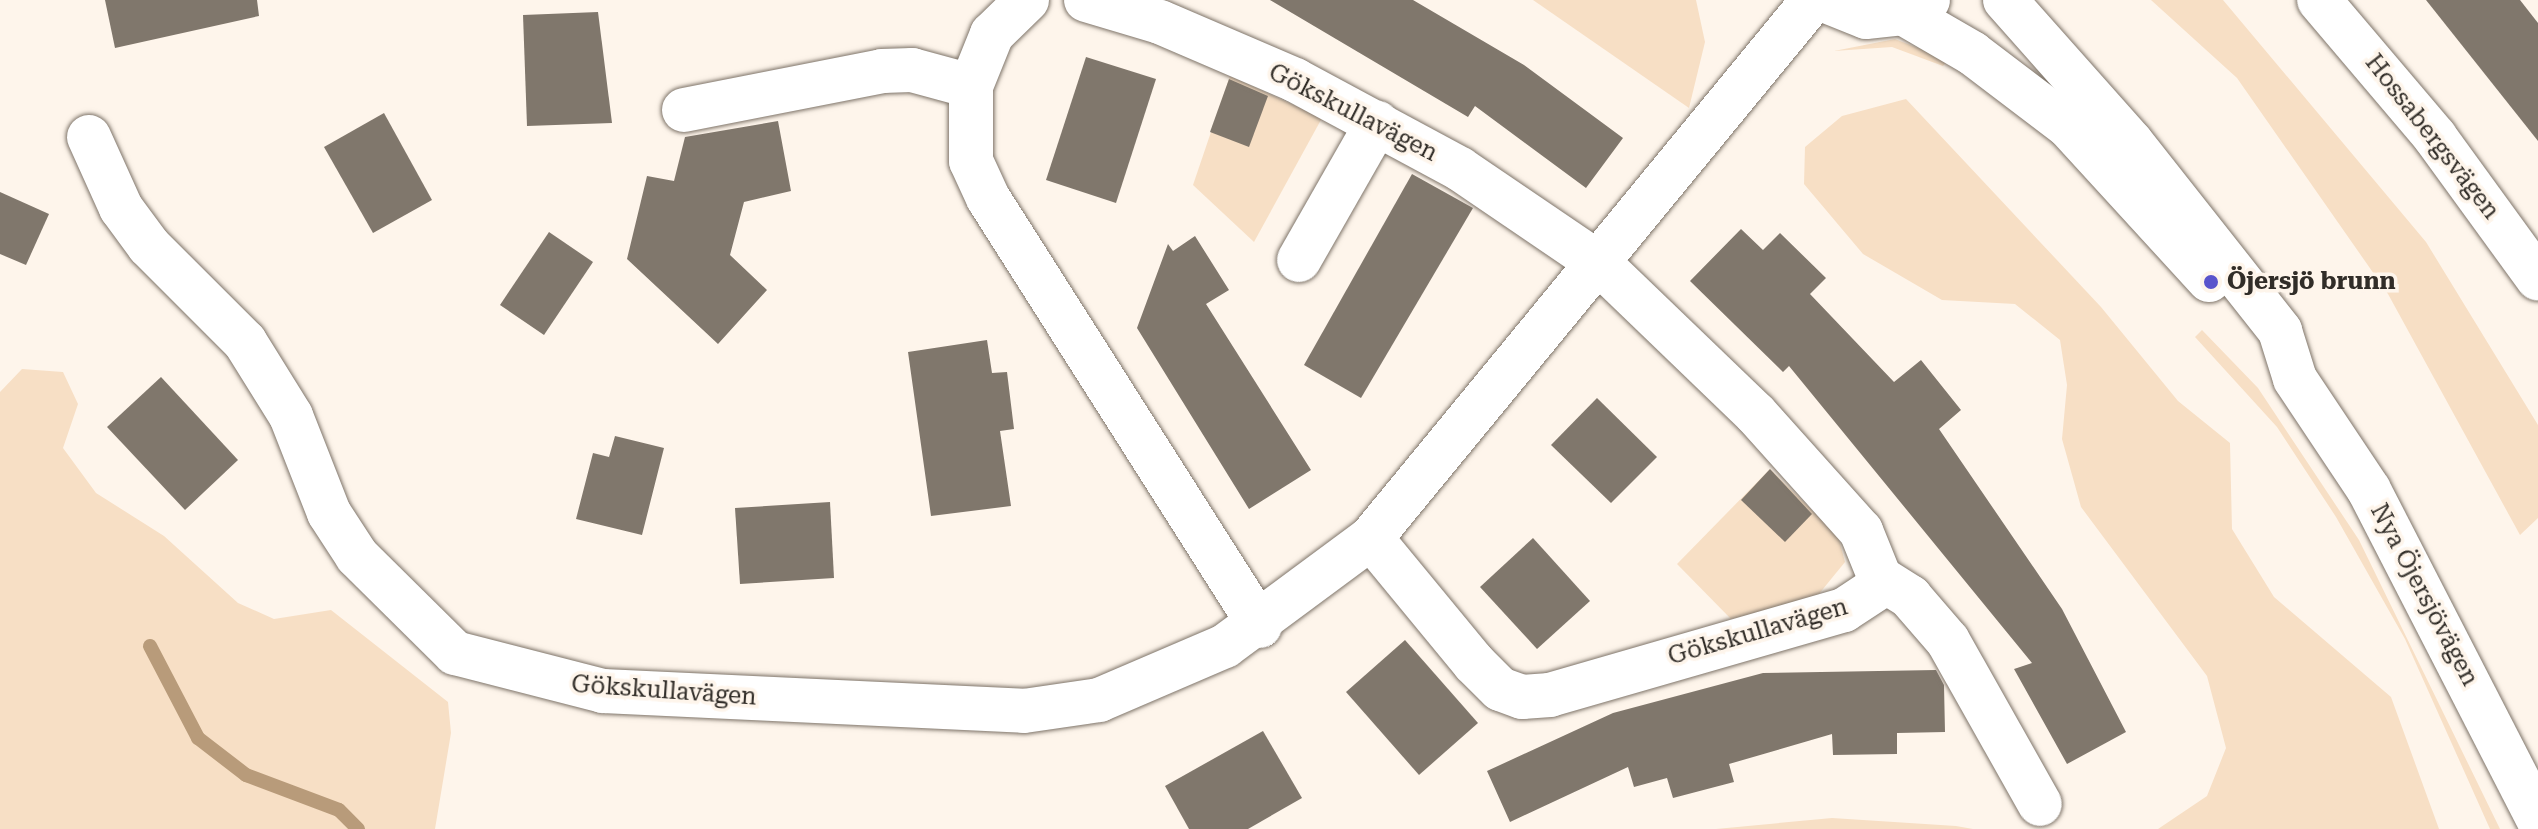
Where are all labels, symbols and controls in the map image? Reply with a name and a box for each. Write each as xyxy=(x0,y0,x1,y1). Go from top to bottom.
street label: Hossabergsvägen xyxy=(2359,49,2505,225)
street label: Gökskullavägen xyxy=(1264,58,1442,168)
place label: Öjersjö brunn xyxy=(2227,268,2396,296)
marker: Öjersjö brunn xyxy=(2202,273,2220,291)
street label: Nya Öjersjövägen xyxy=(2364,499,2484,691)
street label: Gökskullavägen xyxy=(1665,593,1851,671)
street label: Gökskullavägen xyxy=(570,670,758,712)

